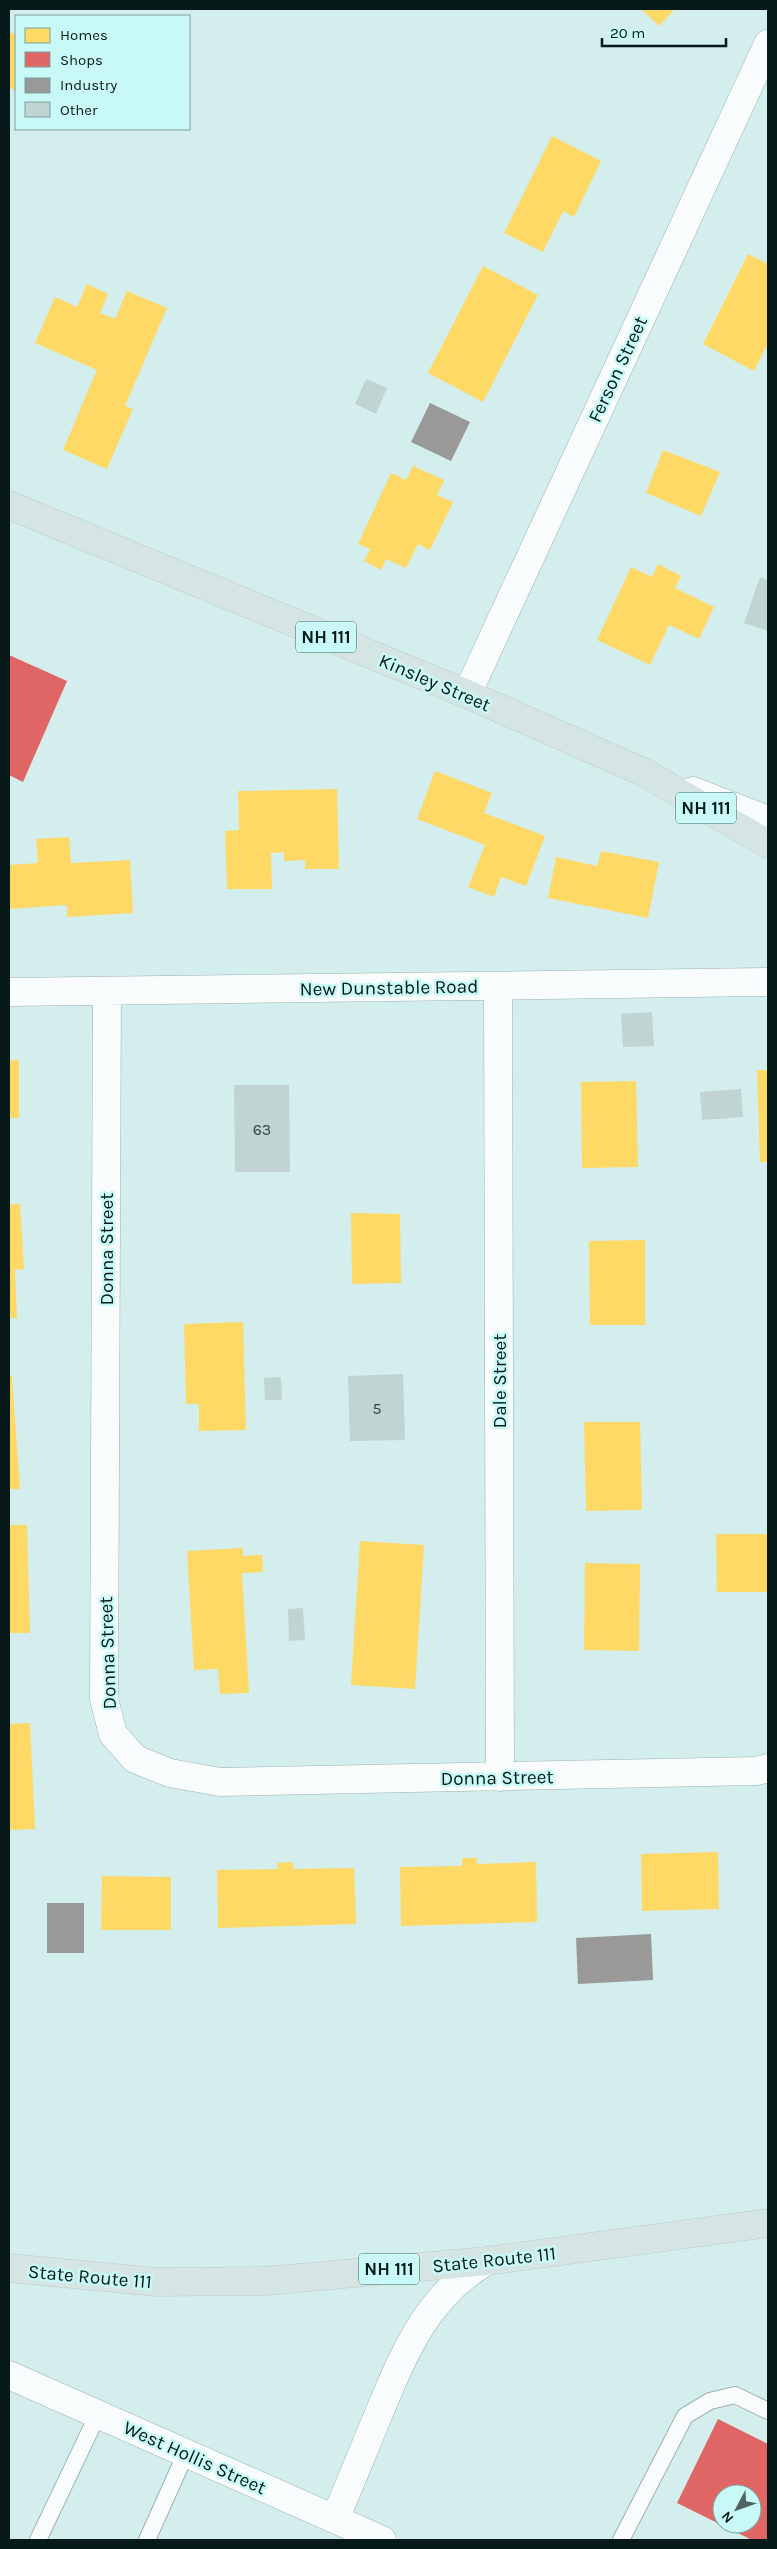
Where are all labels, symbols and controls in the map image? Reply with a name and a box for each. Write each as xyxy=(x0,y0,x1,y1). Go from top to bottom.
legend xyxy=(15,15,190,130)
scale bar xyxy=(602,15,726,47)
text: 20 m xyxy=(610,24,645,42)
text: Homes xyxy=(60,26,108,44)
text: Shops xyxy=(60,51,103,69)
text: Industry xyxy=(60,76,117,94)
text: Other xyxy=(60,101,98,119)
street label: Ferson Street xyxy=(584,313,652,426)
road number: NH 111 xyxy=(296,622,356,652)
street label: Kinsley Street xyxy=(375,649,494,716)
road number: NH 111 xyxy=(676,792,736,824)
street label: New Dunstable Road xyxy=(299,975,479,1001)
house number: 63 xyxy=(253,1120,271,1139)
street label: Donna Street xyxy=(96,1193,118,1305)
street label: Dale Street xyxy=(489,1334,511,1428)
house number: 5 xyxy=(372,1399,382,1418)
street label: Donna Street xyxy=(95,1596,121,1710)
street label: Donna Street xyxy=(440,1766,554,1790)
street label: State Route 111 xyxy=(431,2243,557,2277)
road number: NH 111 xyxy=(359,2254,419,2284)
street label: State Route 111 xyxy=(27,2261,153,2293)
street label: West Hollis Street xyxy=(120,2417,269,2499)
north arrow xyxy=(712,2484,762,2534)
text: N xyxy=(718,2508,737,2527)

